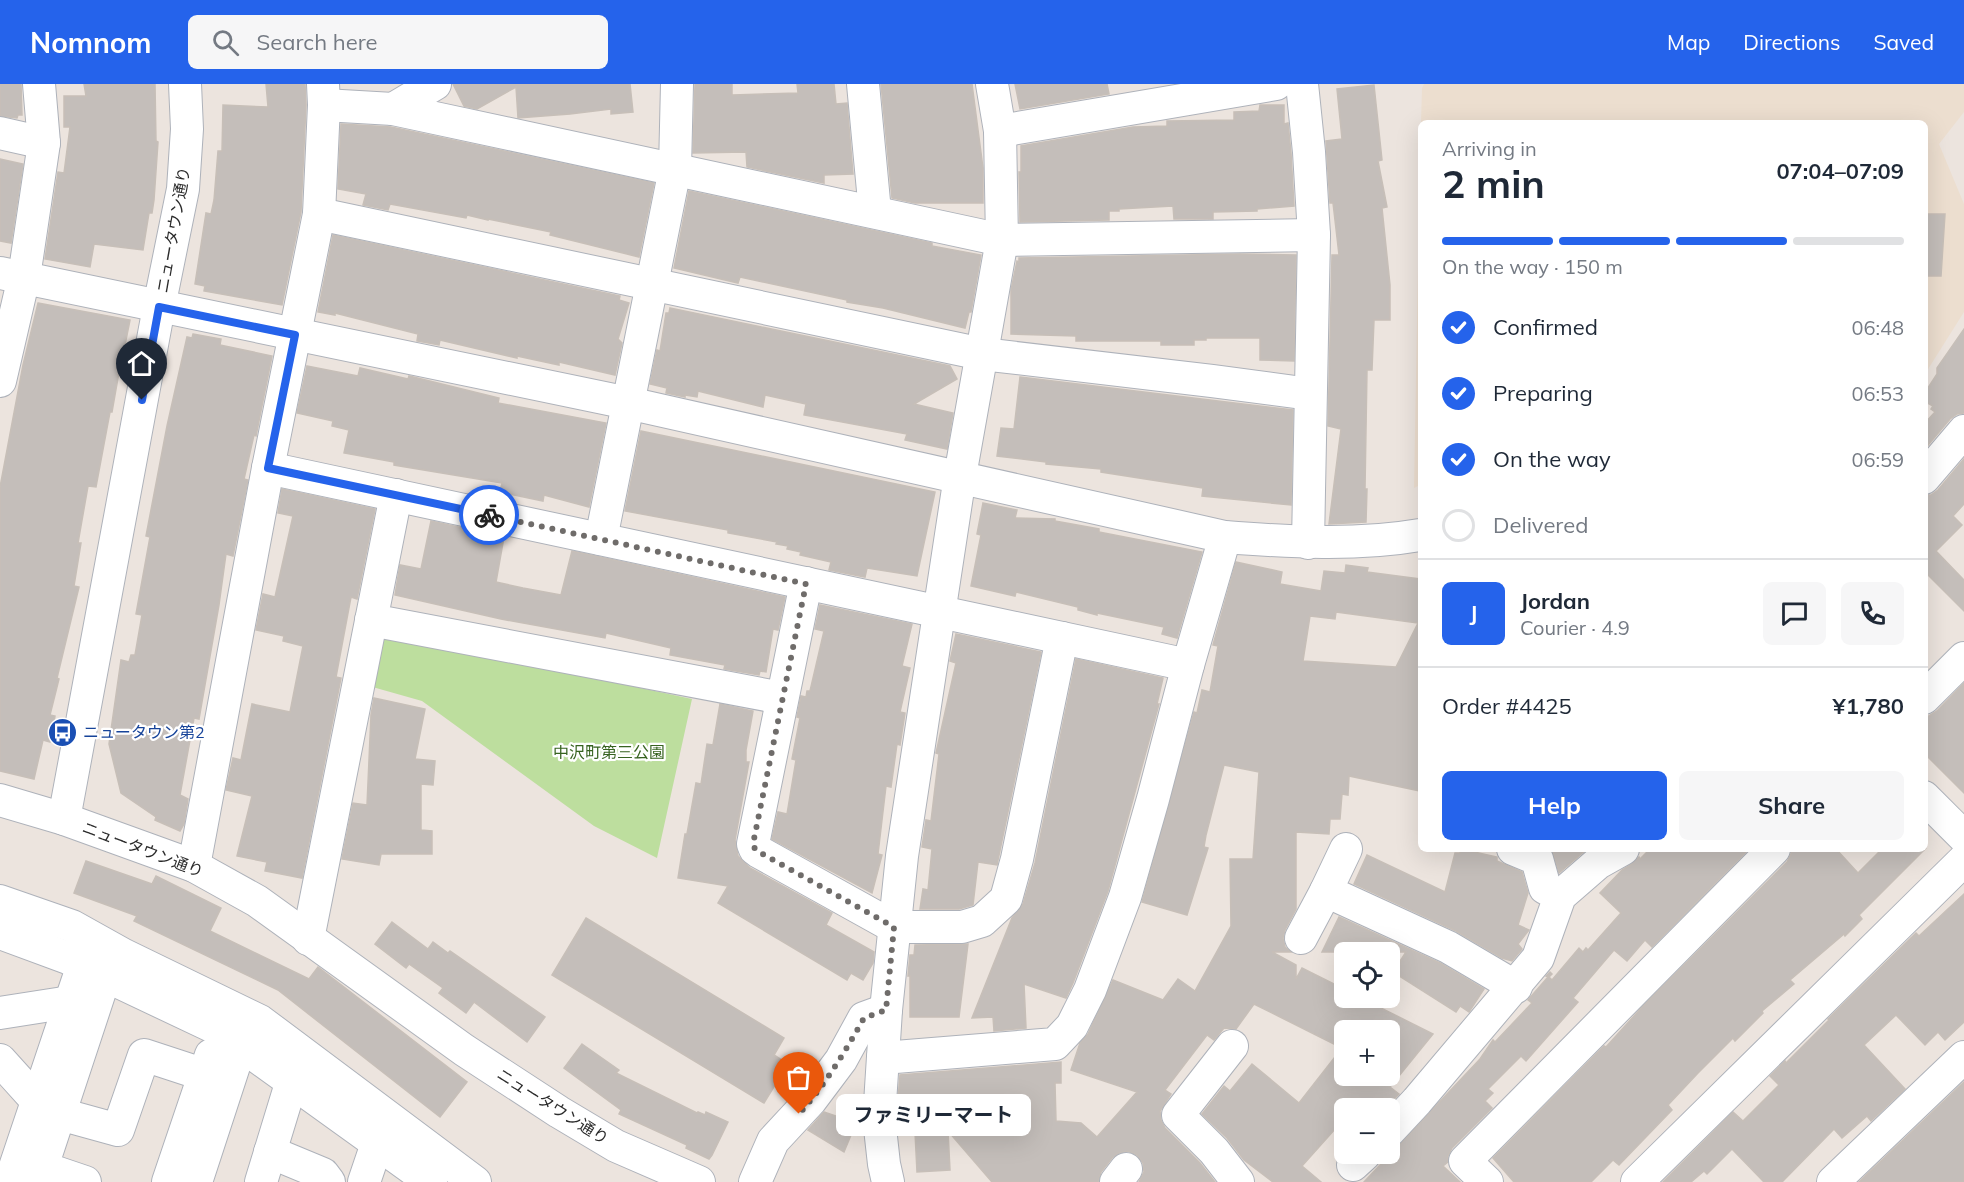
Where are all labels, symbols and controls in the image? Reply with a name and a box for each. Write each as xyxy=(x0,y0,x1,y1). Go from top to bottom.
search box xyxy=(188,15,608,69)
text: Nomnom xyxy=(30,25,152,60)
icon: search xyxy=(209,26,242,59)
text: Search here xyxy=(257,28,377,56)
text: Map xyxy=(1667,29,1710,55)
text: Directions xyxy=(1743,29,1840,55)
text: Saved xyxy=(1873,29,1934,55)
text: Arriving in xyxy=(1442,136,1537,161)
text: 07:04–07:09 xyxy=(1776,157,1904,185)
text: 2 min xyxy=(1442,159,1545,208)
street label: ニュータウン通り xyxy=(152,165,194,295)
text: On the way · 150 m xyxy=(1442,254,1623,279)
icon: check xyxy=(1442,311,1475,344)
text: Confirmed xyxy=(1493,313,1598,341)
text: 06:48 xyxy=(1851,315,1904,340)
pin xyxy=(116,338,167,400)
icon: home xyxy=(125,347,158,380)
icon: check xyxy=(1442,377,1475,410)
text: Preparing xyxy=(1493,379,1593,407)
text: 06:53 xyxy=(1851,381,1904,406)
icon: check xyxy=(1442,443,1475,476)
text: On the way xyxy=(1493,445,1611,473)
text: 06:59 xyxy=(1851,447,1904,472)
courier xyxy=(459,485,519,545)
icon: bike xyxy=(473,499,506,532)
text: Delivered xyxy=(1493,511,1588,539)
button: chat xyxy=(1763,582,1826,645)
button: phone xyxy=(1841,582,1904,645)
text: Jordan xyxy=(1520,587,1590,615)
text: J xyxy=(1470,599,1477,627)
text: Courier · 4.9 xyxy=(1520,615,1630,640)
text: Order #4425 xyxy=(1442,692,1572,720)
text: ¥1,780 xyxy=(1833,692,1904,720)
bus stop icon: ニュータウン第2 xyxy=(46,716,78,748)
place label: ニュータウン第2 xyxy=(83,722,205,742)
park label: 中沢町第三公園 xyxy=(553,742,665,762)
button: Help xyxy=(1442,771,1667,840)
button: Share xyxy=(1679,771,1904,840)
street label: ニュータウン通り xyxy=(80,817,206,881)
map controls xyxy=(1334,942,1400,1164)
button: locate xyxy=(1334,942,1400,1008)
button: + xyxy=(1334,1020,1400,1086)
pin xyxy=(773,1052,824,1114)
icon: bag xyxy=(782,1061,815,1094)
street label: ニュータウン通り xyxy=(493,1064,613,1148)
callout: ファミリーマート xyxy=(835,1093,1030,1135)
button: − xyxy=(1334,1098,1400,1164)
text: ファミリーマート xyxy=(854,1102,1014,1127)

